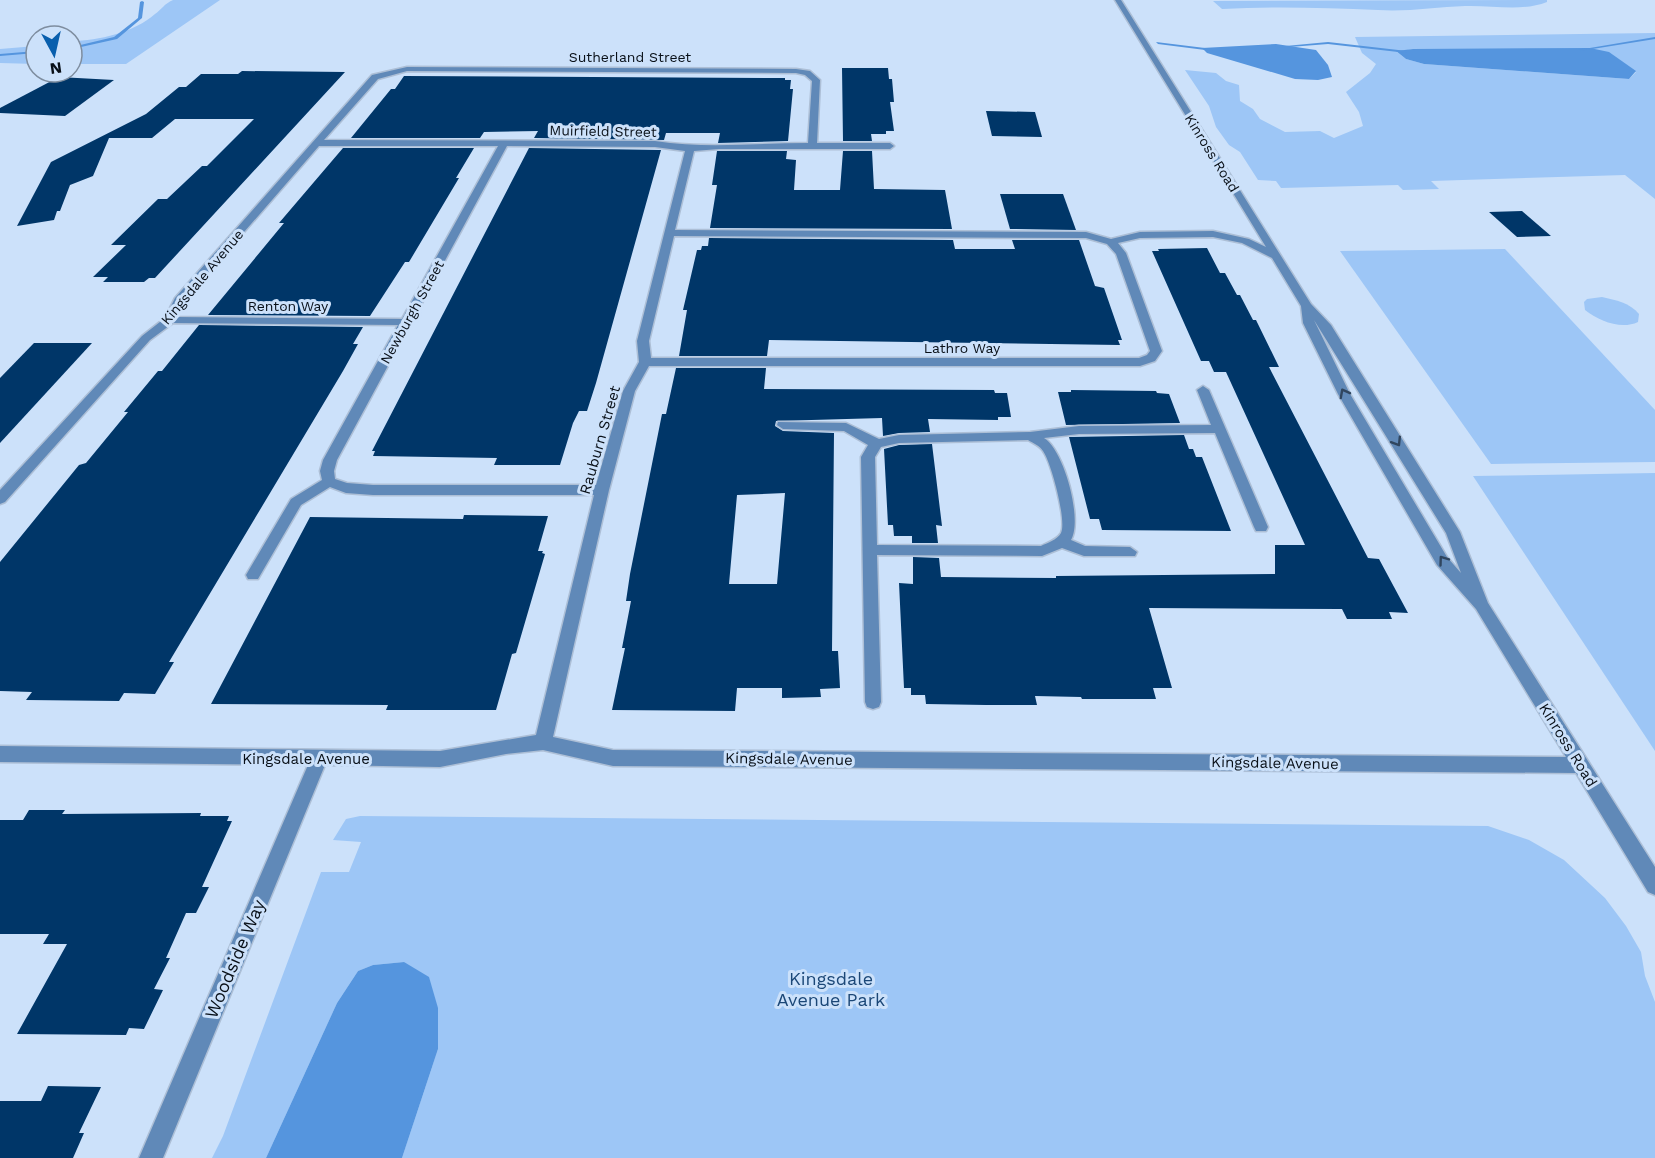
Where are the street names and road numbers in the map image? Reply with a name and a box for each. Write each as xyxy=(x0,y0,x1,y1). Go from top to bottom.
street label: Sutherland Street xyxy=(569,49,691,65)
street label: Kinross Road xyxy=(1182,111,1242,195)
street label: Muirfield Street xyxy=(549,122,657,140)
street label: Kingsdale Avenue xyxy=(158,226,246,328)
street label: Newburgh Street xyxy=(377,257,447,366)
street label: Renton Way xyxy=(248,298,329,314)
street label: Lathro Way xyxy=(924,340,1001,356)
street label: Rauburn Street xyxy=(576,383,624,496)
street label: Kinross Road xyxy=(1535,700,1601,790)
street label: Kingsdale Avenue xyxy=(725,749,853,769)
street label: Kingsdale Avenue xyxy=(242,750,370,768)
street label: Kingsdale Avenue xyxy=(1211,753,1339,773)
street label: Woodside Way xyxy=(200,896,269,1021)

